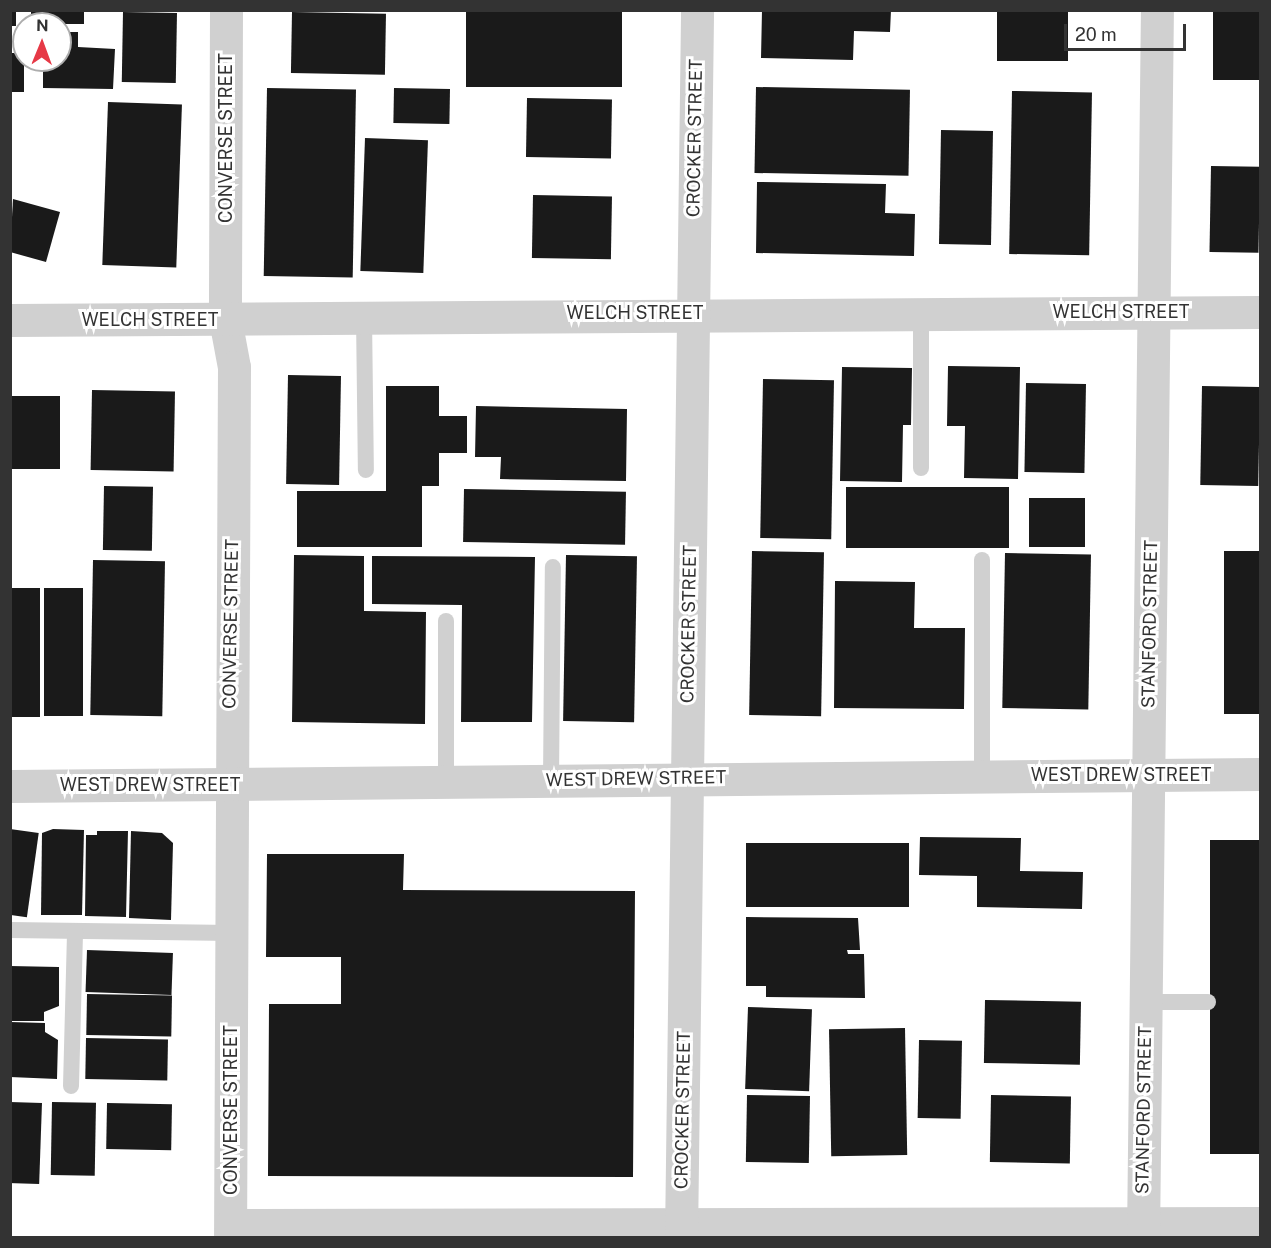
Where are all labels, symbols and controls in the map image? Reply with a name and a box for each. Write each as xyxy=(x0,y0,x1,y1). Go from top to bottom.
north arrow xyxy=(12,12,72,72)
scale bar xyxy=(1067,12,1188,50)
text: N xyxy=(36,16,49,35)
text: 20 m xyxy=(1075,24,1117,45)
street label: CONVERSE STREET xyxy=(215,53,237,223)
street label: CROCKER STREET xyxy=(683,59,707,217)
street label: WELCH STREET xyxy=(1052,301,1190,323)
street label: WELCH STREET xyxy=(566,302,704,324)
street label: WELCH STREET xyxy=(81,309,219,331)
street label: CONVERSE STREET xyxy=(219,539,243,709)
street label: STANFORD STREET xyxy=(1138,540,1162,708)
street label: CROCKER STREET xyxy=(677,545,701,703)
street label: WEST DREW STREET xyxy=(1031,764,1211,786)
street label: WEST DREW STREET xyxy=(545,767,727,791)
street label: WEST DREW STREET xyxy=(60,774,240,796)
street label: CONVERSE STREET xyxy=(220,1025,242,1195)
street label: STANFORD STREET xyxy=(1132,1026,1156,1194)
street label: CROCKER STREET xyxy=(671,1031,695,1189)

